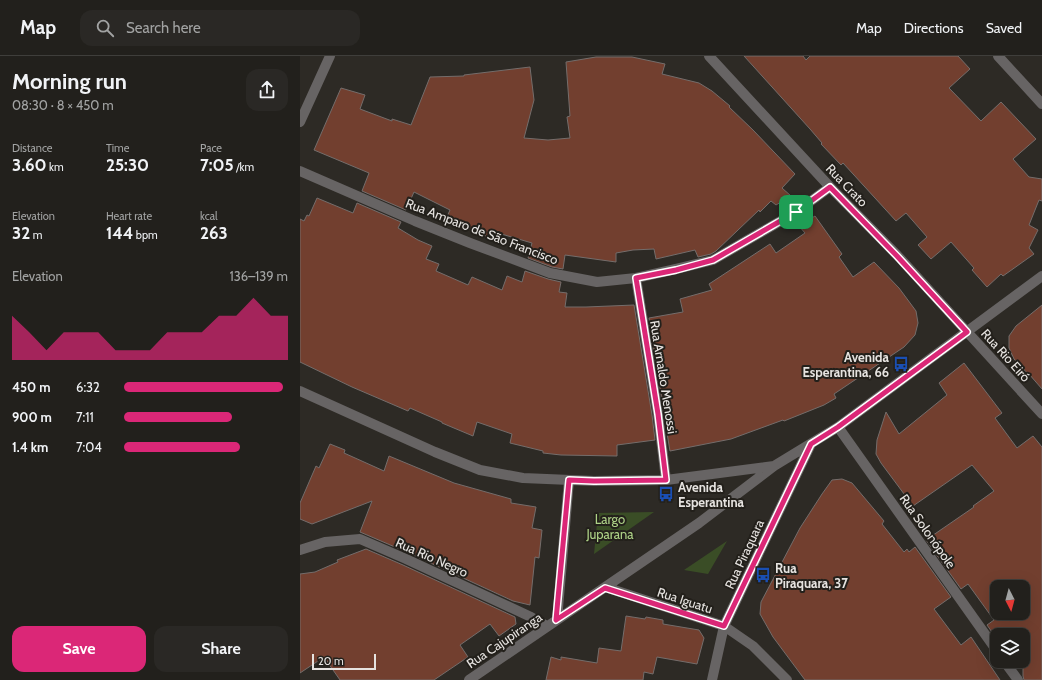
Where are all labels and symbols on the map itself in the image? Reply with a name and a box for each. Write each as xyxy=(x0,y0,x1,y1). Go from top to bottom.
street label: Rua Crato xyxy=(823,160,871,210)
street label: Rua Amparo de São Francisco xyxy=(404,195,560,267)
pin xyxy=(779,195,813,229)
street label: Rua Arnaldo Menossi xyxy=(647,319,681,435)
street label: Rua Rio Eiró xyxy=(978,325,1034,385)
place label: Avenida Esperantina, 66 xyxy=(802,349,890,380)
bus stop icon: Avenida Esperantina, 66 xyxy=(892,355,910,373)
place label: Avenida Esperantina xyxy=(678,479,745,510)
bus stop icon: Avenida Esperantina xyxy=(657,485,675,503)
street label: Rua Solonópole xyxy=(896,491,960,572)
park label: Largo Juparana xyxy=(585,511,634,542)
street label: Rua Piraquara xyxy=(721,516,767,591)
street label: Rua Rio Negro xyxy=(393,534,471,580)
place label: Rua Piraquara, 37 xyxy=(775,560,848,591)
bus stop icon: Rua Piraquara, 37 xyxy=(754,566,772,584)
north arrow xyxy=(990,580,1030,620)
street label: Rua Iguatu xyxy=(655,584,715,617)
street label: Rua Cajupiranga xyxy=(463,608,546,672)
scale bar xyxy=(312,652,376,671)

